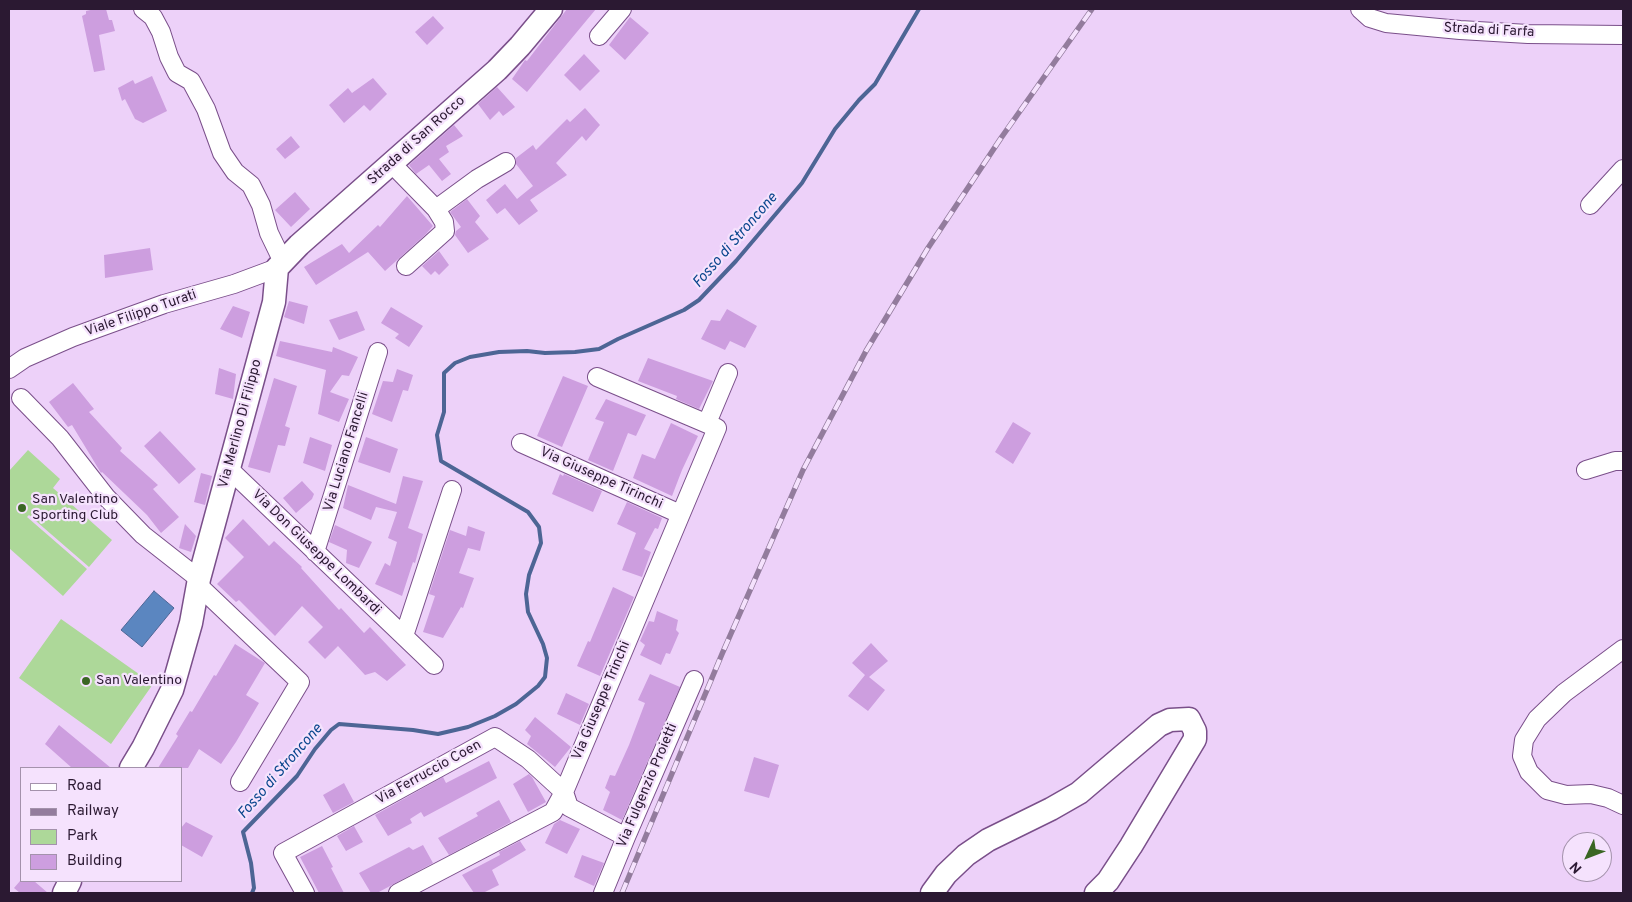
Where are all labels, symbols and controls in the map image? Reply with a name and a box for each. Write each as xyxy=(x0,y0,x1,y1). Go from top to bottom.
street label: Strada di Farfa xyxy=(1443,20,1535,42)
street label: Strada di San Rocco xyxy=(365,93,469,189)
water label: Fosso di Stroncone xyxy=(690,190,782,292)
street label: Viale Filippo Turati xyxy=(83,287,199,341)
street label: Via Merlino Di Filippo xyxy=(216,358,266,490)
street label: Via Luciano Fancelli xyxy=(321,390,373,514)
street label: Via Giuseppe Tirinchi xyxy=(537,444,665,514)
street label: Via Don Giuseppe Lombardi xyxy=(248,487,384,619)
place label: San Valentino Sporting Club xyxy=(32,492,118,524)
marker: San Valentino Sporting Club xyxy=(16,502,28,514)
street label: Via Giuseppe Trinchi xyxy=(569,639,635,763)
place label: San Valentino xyxy=(96,673,182,689)
marker: San Valentino xyxy=(80,675,92,687)
water label: Fosso di Stroncone xyxy=(235,721,327,823)
street label: Via Fulgenzio Proietti xyxy=(614,721,682,851)
street label: Via Ferruccio Coen xyxy=(373,737,485,809)
legend xyxy=(20,767,182,882)
text: Road xyxy=(67,777,102,796)
text: Railway xyxy=(67,802,119,821)
text: Park xyxy=(67,827,98,846)
north arrow xyxy=(1562,832,1612,882)
text: Building xyxy=(67,852,122,871)
text: N xyxy=(1567,857,1586,876)

